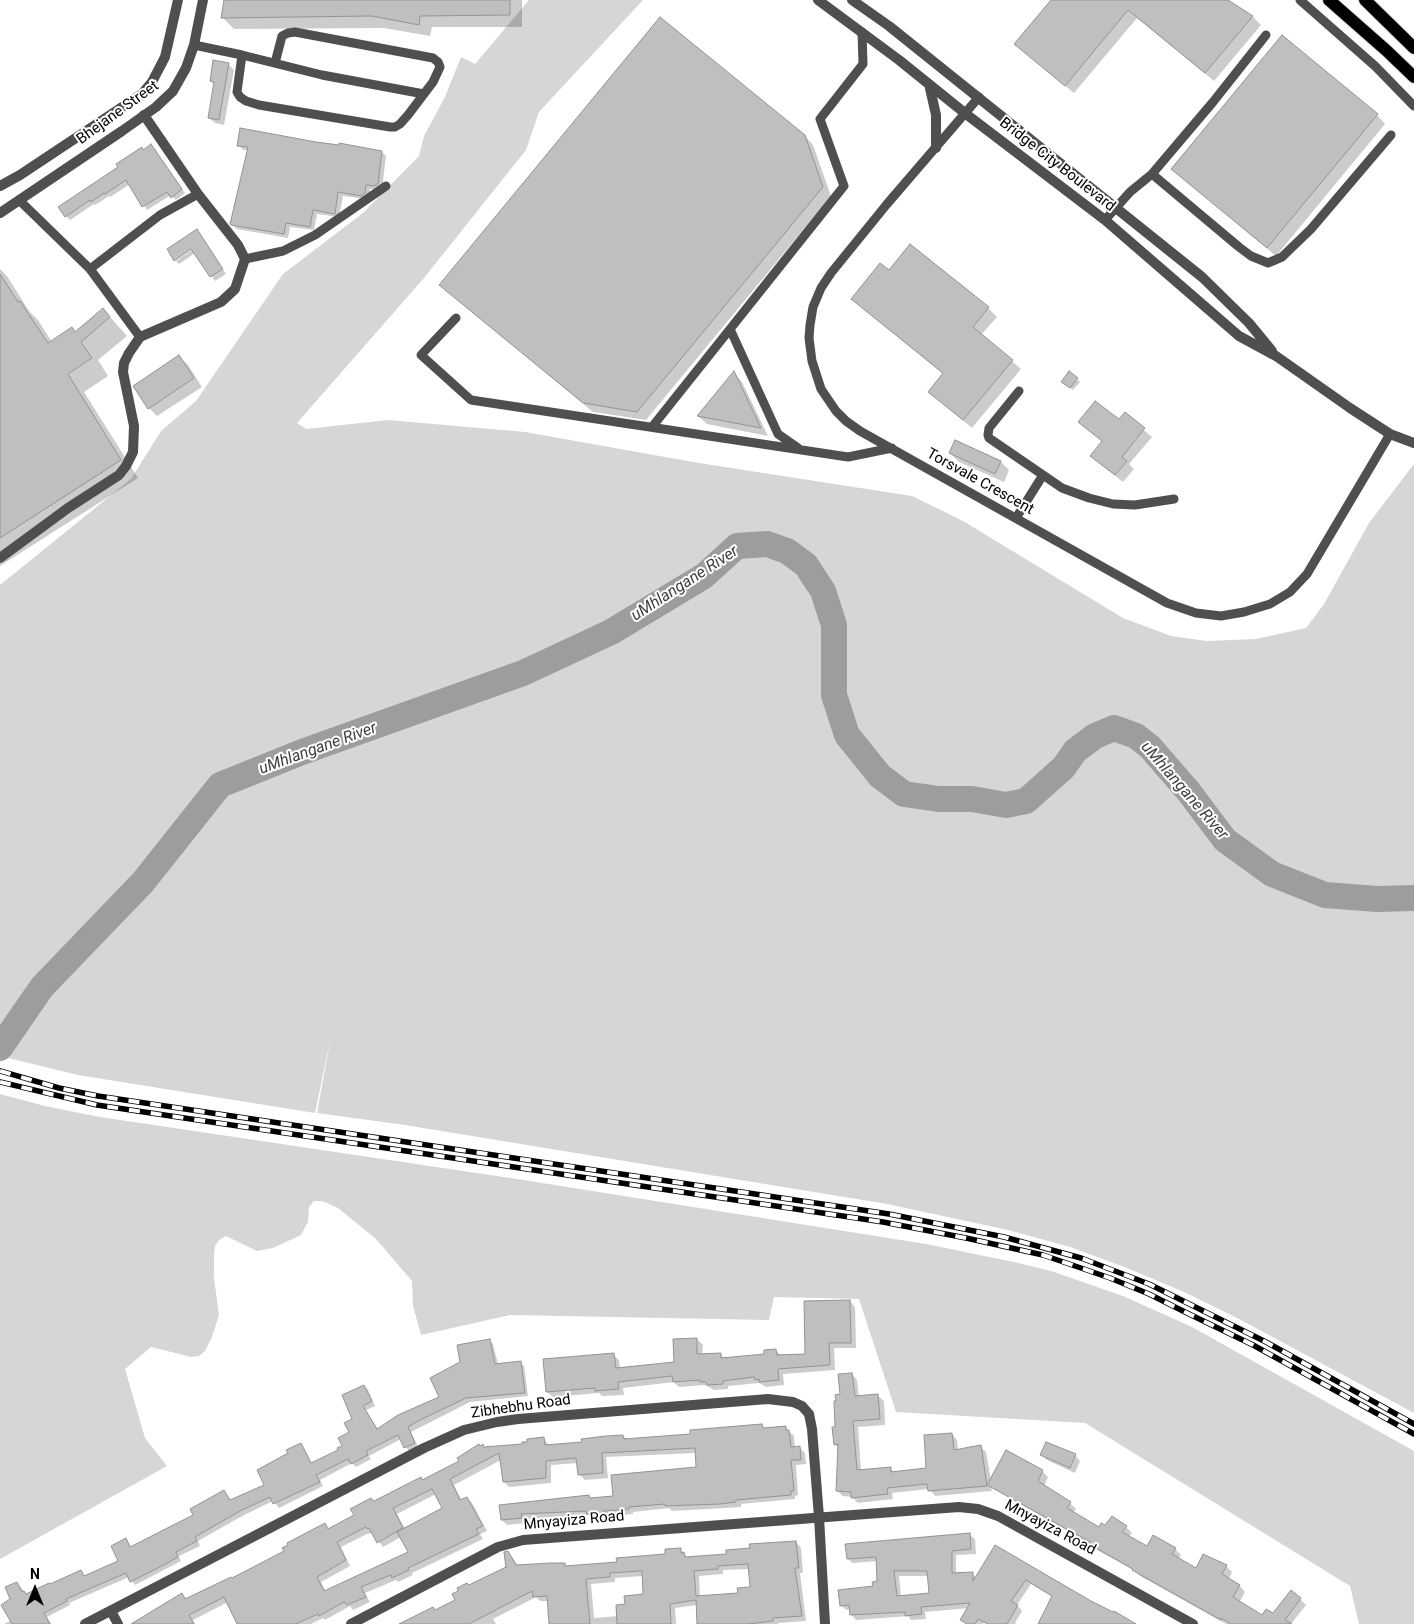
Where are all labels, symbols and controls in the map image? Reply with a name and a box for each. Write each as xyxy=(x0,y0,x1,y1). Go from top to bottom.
street label: Bhejane Street xyxy=(74,77,162,149)
street label: Bridge City Boulevard xyxy=(995,114,1119,216)
street label: Torsvale Crescent xyxy=(923,445,1037,519)
water label: uMhlangane River xyxy=(628,542,742,626)
water label: uMhlangane River xyxy=(257,719,379,779)
water label: uMhlangane River xyxy=(1136,738,1232,844)
street label: Zibhebhu Road xyxy=(470,1391,572,1423)
street label: Mnyayiza Road xyxy=(1001,1496,1099,1560)
street label: Mnyayiza Road xyxy=(523,1508,625,1534)
north arrow xyxy=(10,1564,60,1614)
text: N xyxy=(30,1566,40,1582)

